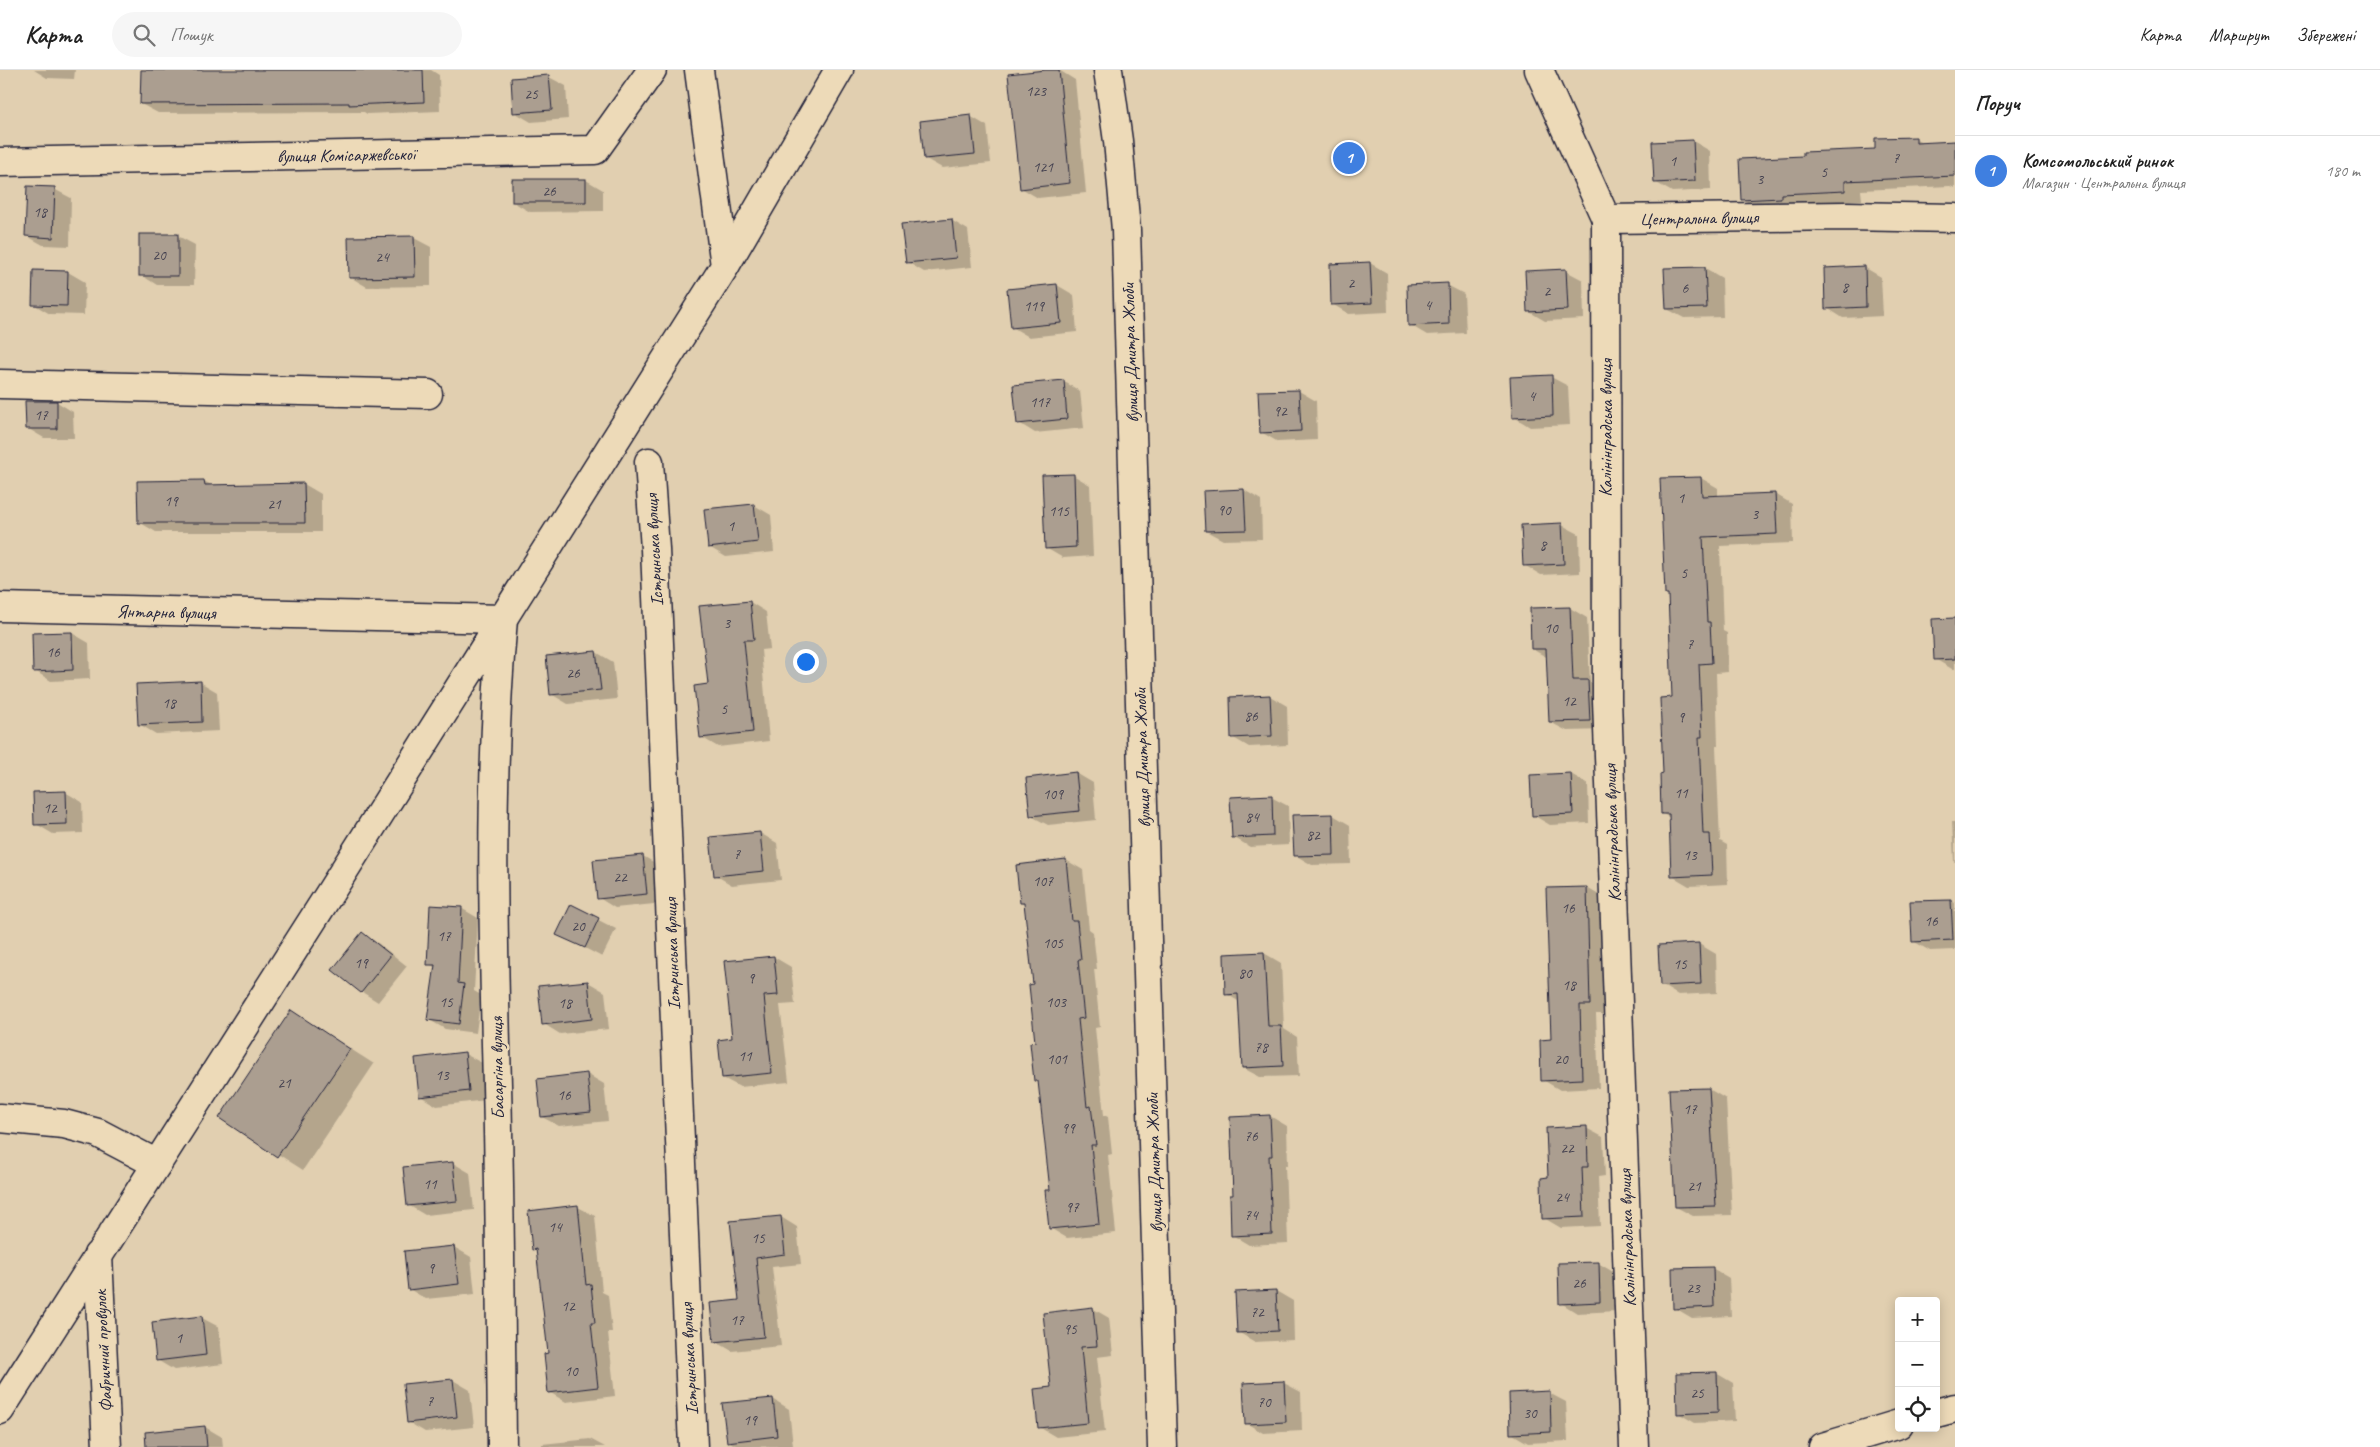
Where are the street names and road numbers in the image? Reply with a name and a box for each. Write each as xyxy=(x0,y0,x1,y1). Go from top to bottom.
street label: вулиця Комісаржевської xyxy=(277,143,419,167)
street label: Центральна вулиця xyxy=(1640,206,1760,230)
street label: вулиця Дмитра Жлоби xyxy=(1117,282,1143,423)
street label: Калінінградська вулиця xyxy=(1595,358,1617,497)
street label: Істринська вулиця xyxy=(640,492,668,607)
street label: Янтарна вулиця xyxy=(116,600,217,624)
street label: вулиця Дмитра Жлоби xyxy=(1129,687,1155,828)
street label: Калінінградська вулиця xyxy=(1599,762,1625,902)
street label: Істринська вулиця xyxy=(659,896,685,1010)
street label: Басаргіна вулиця xyxy=(485,1015,509,1120)
street label: вулиця Дмитра Жлоби xyxy=(1141,1092,1167,1233)
street label: Калінінградська вулиця xyxy=(1614,1167,1640,1307)
street label: Фабричний провулок xyxy=(89,1288,117,1413)
street label: Істринська вулиця xyxy=(675,1301,703,1416)

